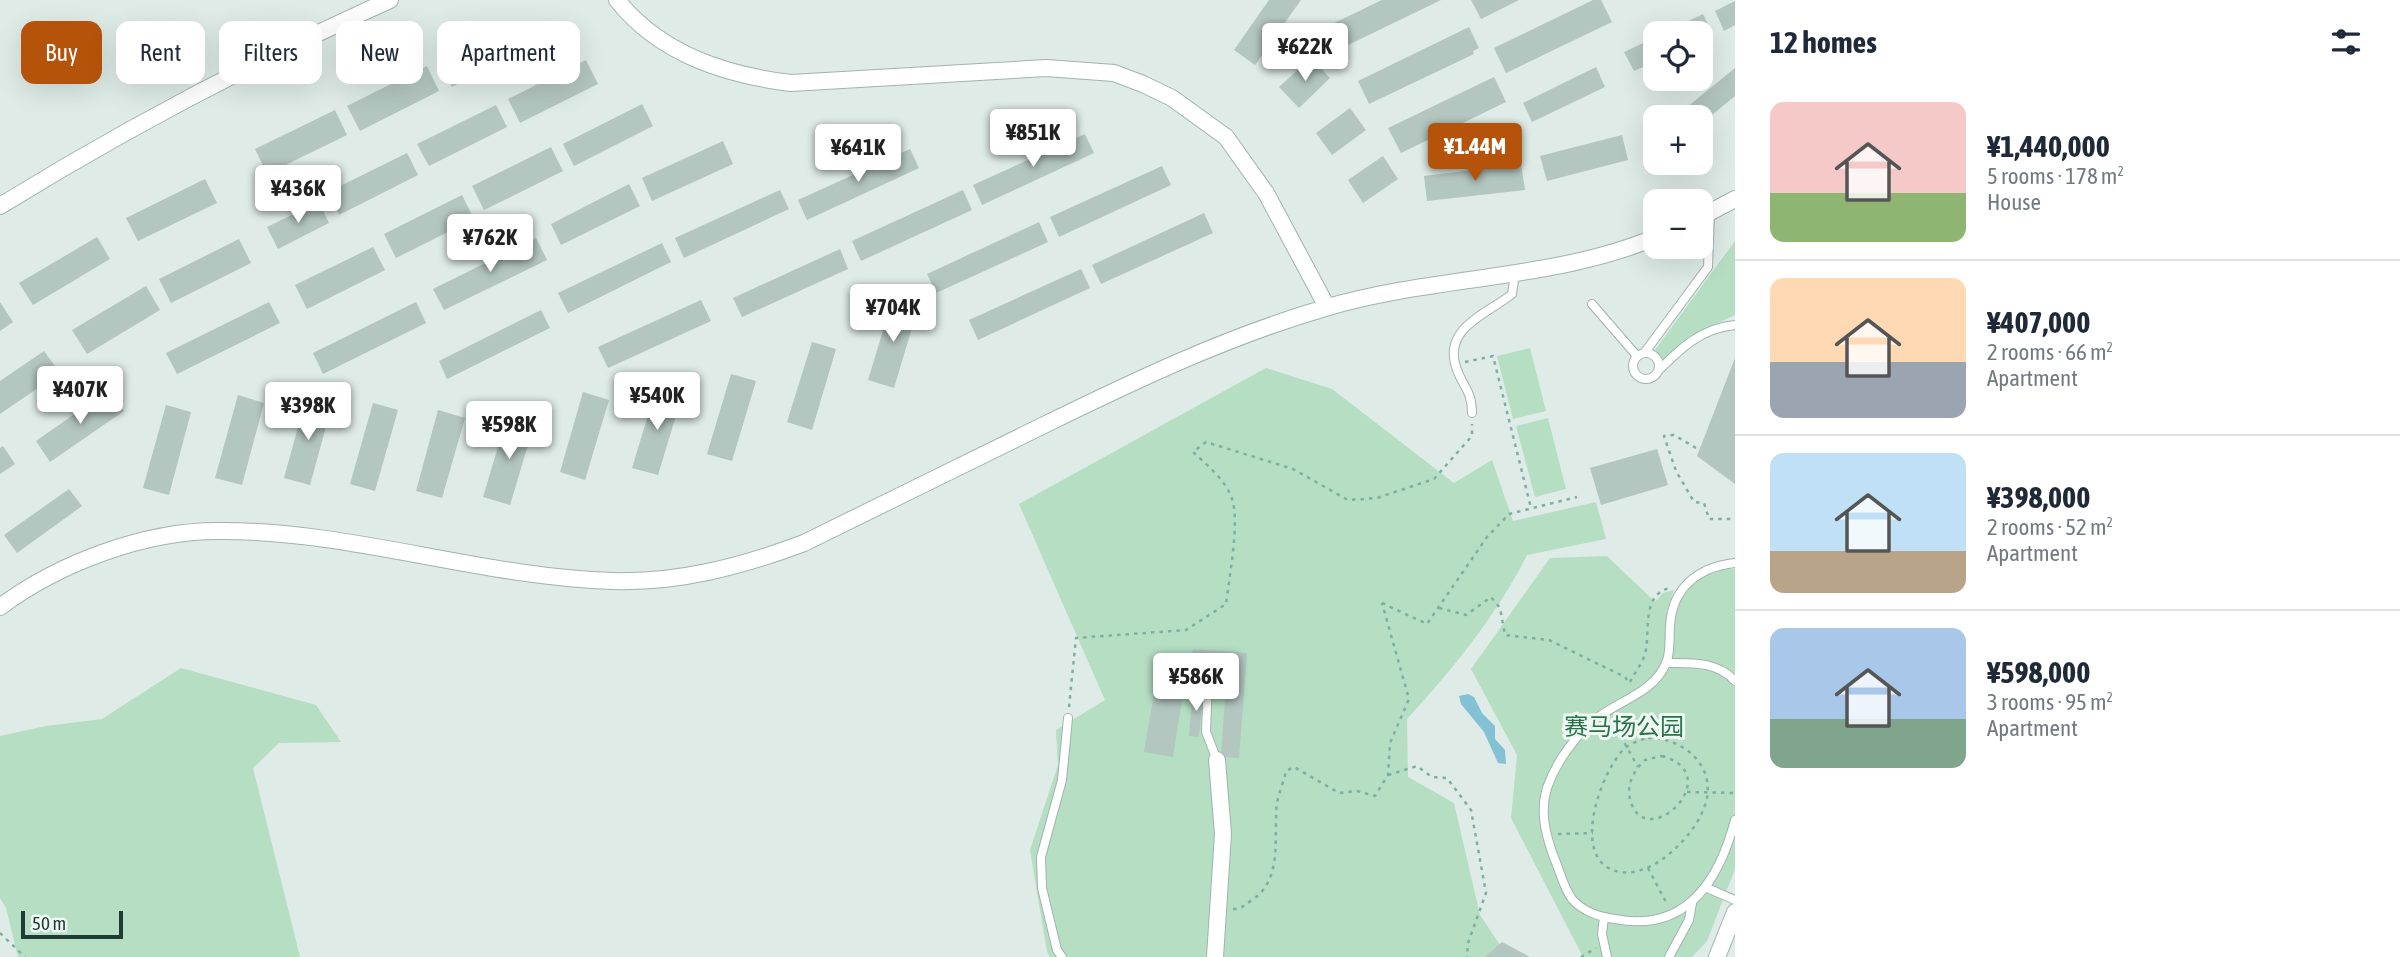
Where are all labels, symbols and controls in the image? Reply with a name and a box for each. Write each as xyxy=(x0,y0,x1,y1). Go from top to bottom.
chip: Buy xyxy=(21,21,102,84)
chip: Rent xyxy=(116,21,205,84)
chip: Filters xyxy=(219,21,322,84)
chip: New xyxy=(336,21,423,84)
chip: Apartment xyxy=(437,21,580,84)
map controls xyxy=(1643,21,1713,259)
button: locate xyxy=(1643,21,1713,91)
icon: filters xyxy=(2327,23,2365,61)
pin: ¥622K xyxy=(1256,24,1354,83)
text: 12 homes xyxy=(1770,25,1877,59)
text: ¥622K xyxy=(1278,33,1332,59)
button: + xyxy=(1643,105,1713,175)
pin: ¥851K xyxy=(984,110,1082,169)
text: ¥851K xyxy=(1006,119,1060,145)
pin: ¥641K xyxy=(809,124,907,184)
pin: ¥1.44M xyxy=(1418,124,1532,183)
text: ¥1,440,000 xyxy=(1987,129,2110,163)
icon: home xyxy=(1826,130,1910,214)
text: ¥1.44M xyxy=(1444,133,1506,159)
text: ¥641K xyxy=(831,134,885,160)
text: 5 rooms · 178 m² xyxy=(1987,163,2124,189)
pin: ¥436K xyxy=(249,166,347,225)
text: ¥436K xyxy=(271,175,325,201)
button: − xyxy=(1643,189,1713,259)
text: House xyxy=(1987,189,2041,215)
pin: ¥762K xyxy=(441,215,539,274)
text: ¥762K xyxy=(463,224,517,250)
pin: ¥704K xyxy=(844,284,942,344)
text: ¥704K xyxy=(866,294,920,320)
text: ¥407,000 xyxy=(1987,305,2090,339)
icon: home xyxy=(1826,306,1910,390)
text: 2 rooms · 66 m² xyxy=(1987,339,2113,365)
text: Apartment xyxy=(1987,365,2078,391)
pin: ¥407K xyxy=(31,366,129,426)
pin: ¥540K xyxy=(608,372,706,432)
text: ¥407K xyxy=(53,376,107,402)
pin: ¥398K xyxy=(259,382,357,442)
text: ¥540K xyxy=(630,382,684,408)
text: ¥398K xyxy=(281,392,335,418)
pin: ¥598K xyxy=(460,402,558,461)
text: ¥598K xyxy=(482,411,536,437)
text: ¥398,000 xyxy=(1987,480,2090,514)
icon: home xyxy=(1826,481,1910,565)
text: 2 rooms · 52 m² xyxy=(1987,514,2113,540)
text: Apartment xyxy=(1987,540,2078,566)
pin: ¥586K xyxy=(1147,654,1245,713)
text: ¥598,000 xyxy=(1987,655,2090,689)
icon: home xyxy=(1826,656,1910,740)
text: ¥586K xyxy=(1169,663,1223,689)
text: 3 rooms · 95 m² xyxy=(1987,689,2113,715)
park label: 赛马场公园 xyxy=(1564,713,1684,740)
text: Apartment xyxy=(1987,715,2078,741)
scale bar xyxy=(21,908,122,940)
text: 50 m xyxy=(32,912,66,934)

